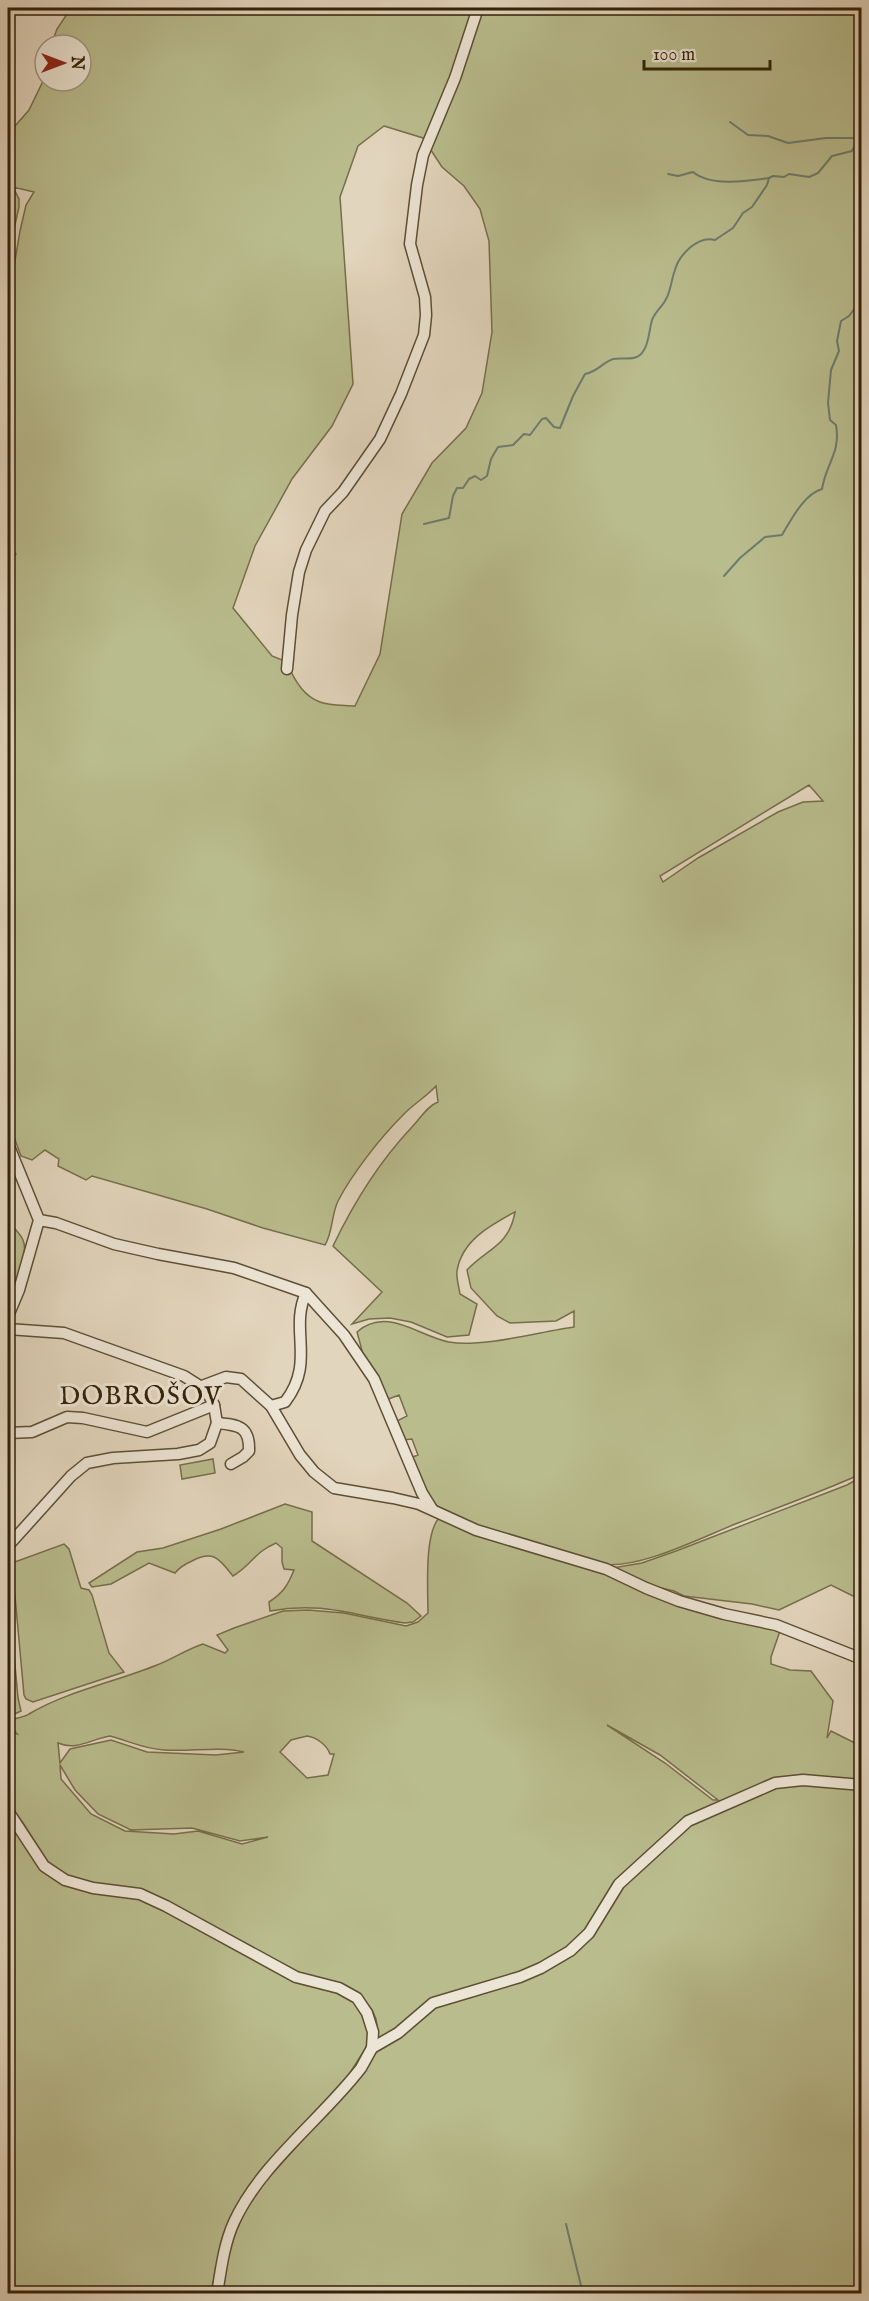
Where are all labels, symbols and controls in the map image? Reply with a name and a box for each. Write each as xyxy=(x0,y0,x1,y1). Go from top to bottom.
north arrow xyxy=(33,33,93,93)
scale bar xyxy=(644,33,770,71)
text: 100 m xyxy=(653,44,695,67)
text: N xyxy=(66,55,86,70)
district label: DOBROŠOV xyxy=(59,1380,223,1413)

